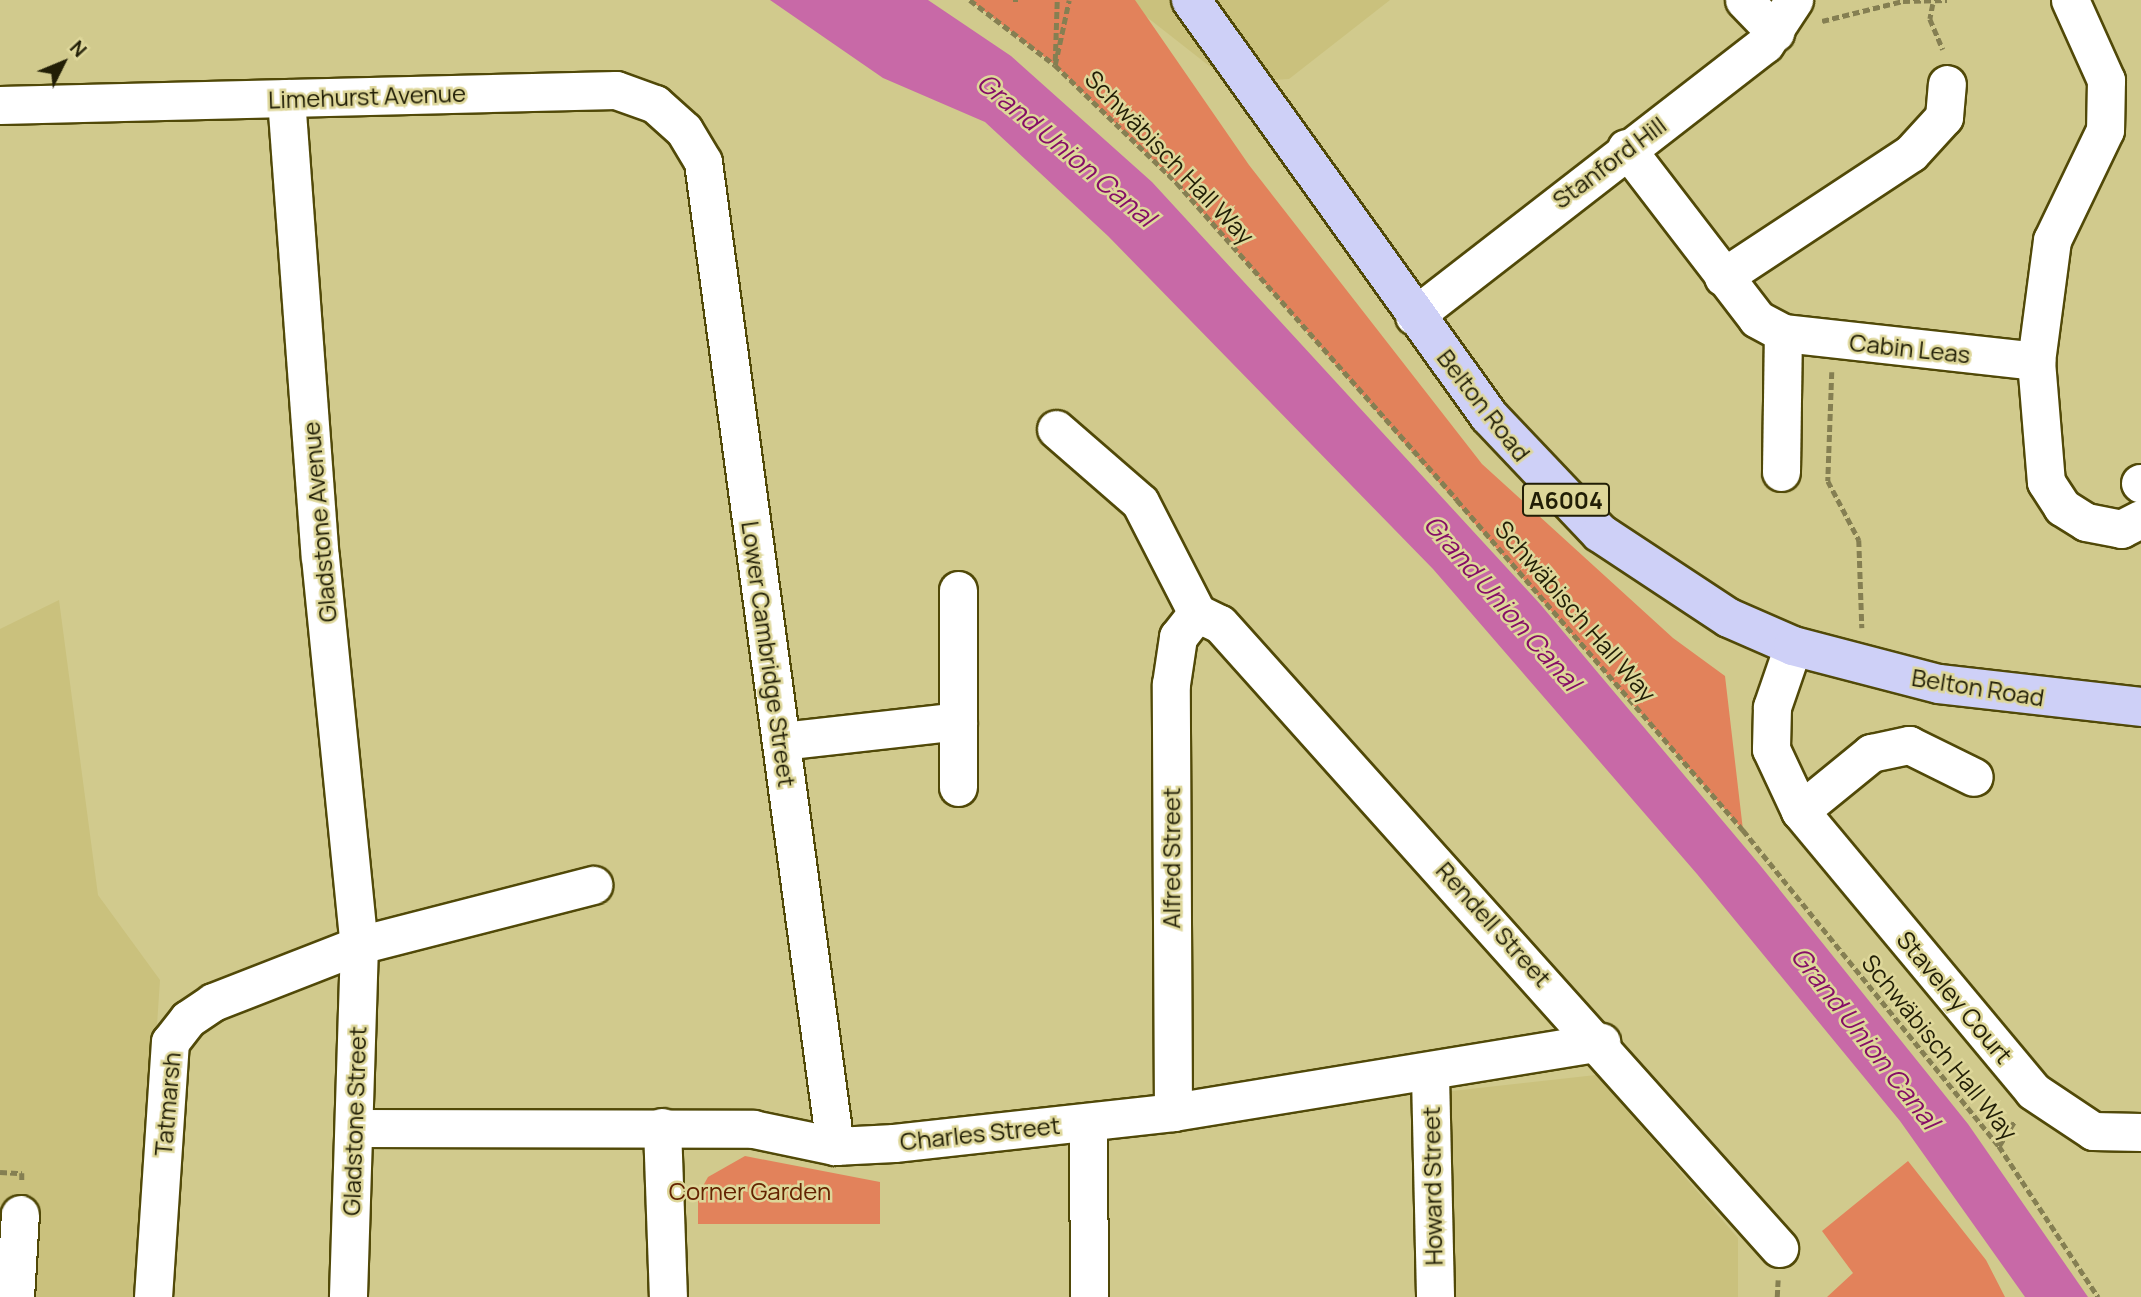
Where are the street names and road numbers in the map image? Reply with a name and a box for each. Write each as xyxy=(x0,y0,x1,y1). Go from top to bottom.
street label: Schwäbisch Hall Way xyxy=(1080,64,1260,250)
street label: Limehurst Avenue xyxy=(268,78,466,114)
street label: Stanford Hill xyxy=(1546,110,1672,214)
street label: Cabin Leas xyxy=(1848,327,1972,369)
street label: Belton Road xyxy=(1432,343,1536,467)
street label: Gladstone Avenue xyxy=(296,421,342,623)
road number: A6004 xyxy=(1520,480,1612,520)
street label: Schwäbisch Hall Way xyxy=(1490,515,1662,707)
street label: Lower Cambridge Street xyxy=(736,519,802,789)
street label: Belton Road xyxy=(1910,662,2046,712)
street label: Alfred Street xyxy=(1157,787,1185,929)
street label: Rendell Street xyxy=(1431,856,1557,992)
street label: Staveley Court xyxy=(1891,925,2019,1069)
street label: Schwäbisch Hall Way xyxy=(1856,948,2024,1146)
street label: Gladstone Street xyxy=(336,1026,372,1216)
street label: Tatmarsh xyxy=(148,1051,186,1157)
street label: Howard Street xyxy=(1416,1106,1448,1266)
street label: Charles Street xyxy=(898,1110,1062,1156)

